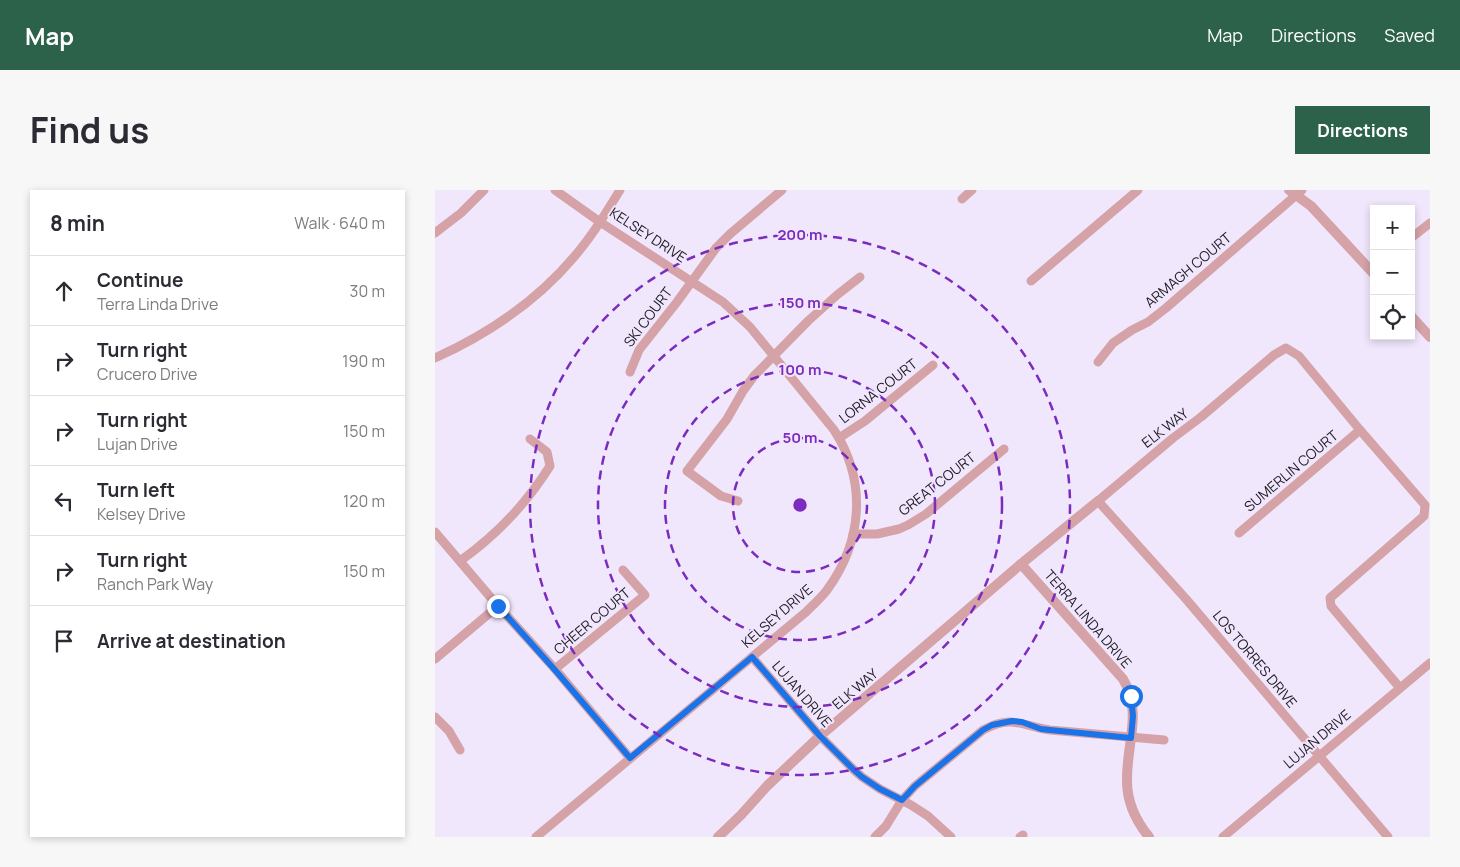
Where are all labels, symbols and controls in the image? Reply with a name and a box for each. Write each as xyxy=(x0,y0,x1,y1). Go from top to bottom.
text: Map xyxy=(25,19,74,52)
text: Map xyxy=(1207,23,1243,47)
text: Directions xyxy=(1271,23,1356,47)
text: Saved xyxy=(1384,23,1435,47)
text: Find us xyxy=(30,106,149,154)
button: Directions xyxy=(1295,106,1430,154)
street label: KELSEY DRIVE xyxy=(606,203,690,267)
map controls xyxy=(1370,205,1415,340)
button: + xyxy=(1370,205,1415,250)
text: 8 min xyxy=(50,209,105,237)
text: Walk · 640 m xyxy=(294,212,385,234)
text: 200 m xyxy=(777,224,823,245)
street label: ARMAGH COURT xyxy=(1140,227,1235,311)
button: − xyxy=(1370,250,1415,295)
text: Continue xyxy=(97,267,183,293)
icon: ahead xyxy=(50,277,78,305)
text: 30 m xyxy=(350,280,385,302)
street label: SKI COURT xyxy=(619,282,677,350)
text: 150 m xyxy=(779,292,821,313)
text: Terra Linda Drive xyxy=(97,293,218,315)
button: locate xyxy=(1370,295,1415,340)
text: Turn right xyxy=(97,337,187,363)
icon: right xyxy=(50,347,78,375)
text: 190 m xyxy=(342,350,385,372)
street label: LORNA COURT xyxy=(835,354,921,427)
text: 100 m xyxy=(779,359,821,380)
text: Crucero Drive xyxy=(97,363,197,385)
street label: ELK WAY xyxy=(1138,403,1192,452)
text: Turn right xyxy=(97,407,187,433)
icon: right xyxy=(50,417,78,445)
text: 150 m xyxy=(343,420,385,442)
street label: SUMERLIN COURT xyxy=(1240,425,1342,515)
text: 50 m xyxy=(782,427,818,448)
text: Lujan Drive xyxy=(97,433,178,455)
street label: GREAT COURT xyxy=(894,447,980,520)
text: Turn left xyxy=(97,477,175,503)
icon: left xyxy=(50,487,78,515)
text: 120 m xyxy=(343,490,385,512)
centre of rings xyxy=(791,496,809,514)
text: Kelsey Drive xyxy=(97,503,186,525)
text: Turn right xyxy=(97,547,187,573)
icon: right xyxy=(50,557,78,585)
text: 150 m xyxy=(343,560,385,582)
street label: TERRA LINDA DRIVE xyxy=(1040,566,1136,672)
text: Ranch Park Way xyxy=(97,573,213,595)
street label: KELSEY DRIVE xyxy=(737,580,816,652)
street label: CHEER COURT xyxy=(549,583,634,658)
route end xyxy=(487,595,510,618)
street label: LOS TORRES DRIVE xyxy=(1209,606,1302,711)
icon: arrive xyxy=(50,627,78,655)
text: Arrive at destination xyxy=(97,628,286,654)
street label: LUJAN DRIVE xyxy=(768,656,837,731)
street label: ELK WAY xyxy=(828,664,882,713)
route start xyxy=(1120,685,1143,708)
street label: LUJAN DRIVE xyxy=(1279,705,1354,772)

